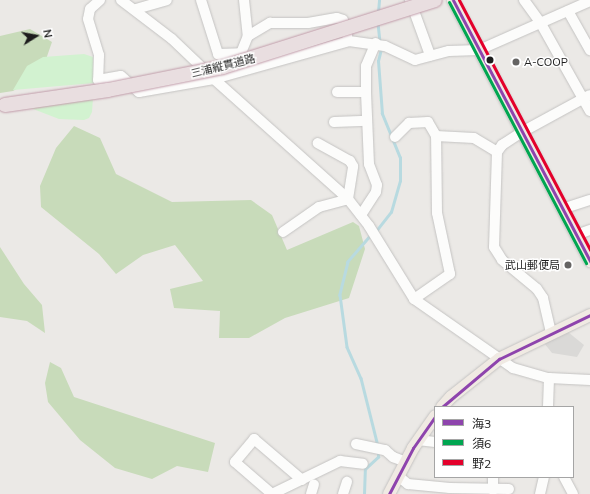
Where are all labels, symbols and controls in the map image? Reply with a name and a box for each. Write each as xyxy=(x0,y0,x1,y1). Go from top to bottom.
north arrow xyxy=(16,16,56,56)
text: N xyxy=(40,28,55,39)
street label: 三浦縦貫道路 xyxy=(189,52,257,80)
unlabelled marker xyxy=(485,55,495,65)
place label: A-COOP xyxy=(524,55,568,69)
marker: A-COOP xyxy=(511,57,521,67)
place label: 武山郵便局 xyxy=(505,258,560,272)
marker: 武山郵便局 xyxy=(563,260,573,270)
legend xyxy=(434,406,574,478)
text: 海3 xyxy=(472,416,491,431)
text: 須6 xyxy=(472,436,491,451)
text: 野2 xyxy=(472,456,491,471)

